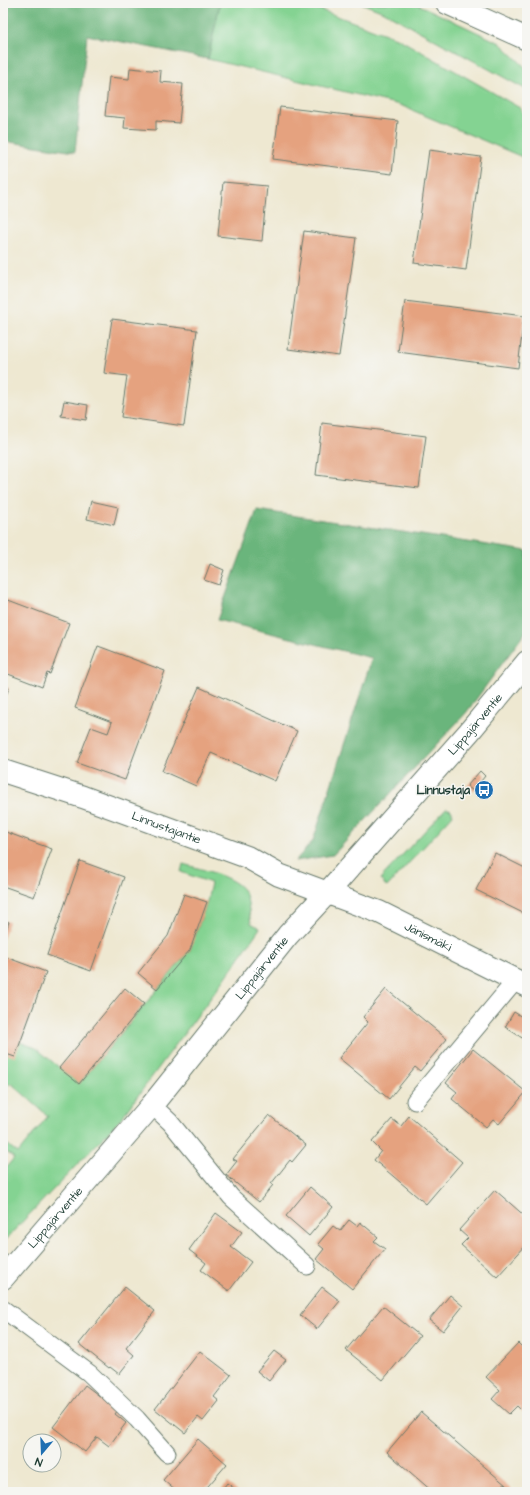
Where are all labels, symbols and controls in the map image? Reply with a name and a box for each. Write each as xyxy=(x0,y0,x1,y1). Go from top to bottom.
street label: Lippajärventie xyxy=(444,689,507,759)
bus stop icon: Linnustaja xyxy=(473,779,495,801)
place label: Linnustaja xyxy=(417,782,471,800)
street label: Linnustajantie xyxy=(129,808,204,849)
street label: Jänismäki xyxy=(401,918,455,956)
street label: Lippajärventie xyxy=(232,933,293,1003)
street label: Lippajärventie xyxy=(24,1183,87,1252)
north arrow xyxy=(22,1433,62,1473)
text: N xyxy=(33,1454,45,1470)

